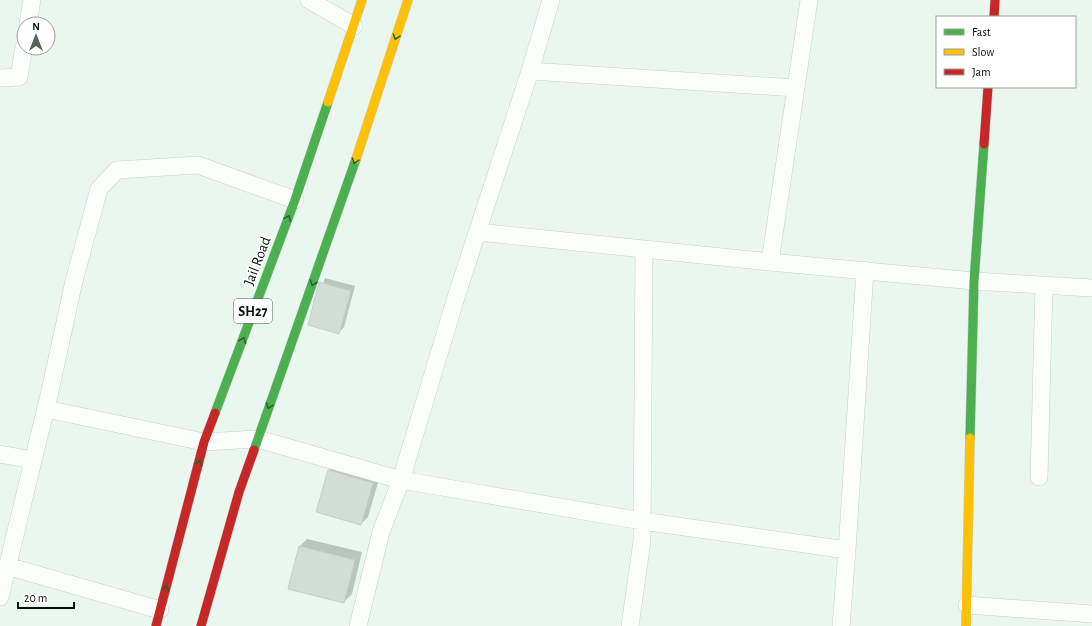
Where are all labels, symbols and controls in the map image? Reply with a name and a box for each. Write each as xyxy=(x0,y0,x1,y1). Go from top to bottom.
north arrow xyxy=(16,16,56,56)
legend xyxy=(936,16,1076,88)
text: N xyxy=(32,21,40,32)
text: Fast xyxy=(972,26,991,38)
one-way arrow xyxy=(392,33,400,40)
text: Slow xyxy=(972,46,994,58)
text: Jam xyxy=(972,66,991,78)
one-way arrow xyxy=(351,157,360,164)
one-way arrow xyxy=(284,215,292,222)
street label: Jail Road xyxy=(241,235,274,288)
one-way arrow xyxy=(309,280,317,287)
road number: SH27 xyxy=(234,299,272,323)
one-way arrow xyxy=(238,337,246,344)
one-way arrow xyxy=(266,402,274,409)
one-way arrow xyxy=(194,459,203,466)
scale bar xyxy=(18,584,74,610)
one-way arrow xyxy=(161,585,170,592)
text: 20 m xyxy=(24,592,47,604)

